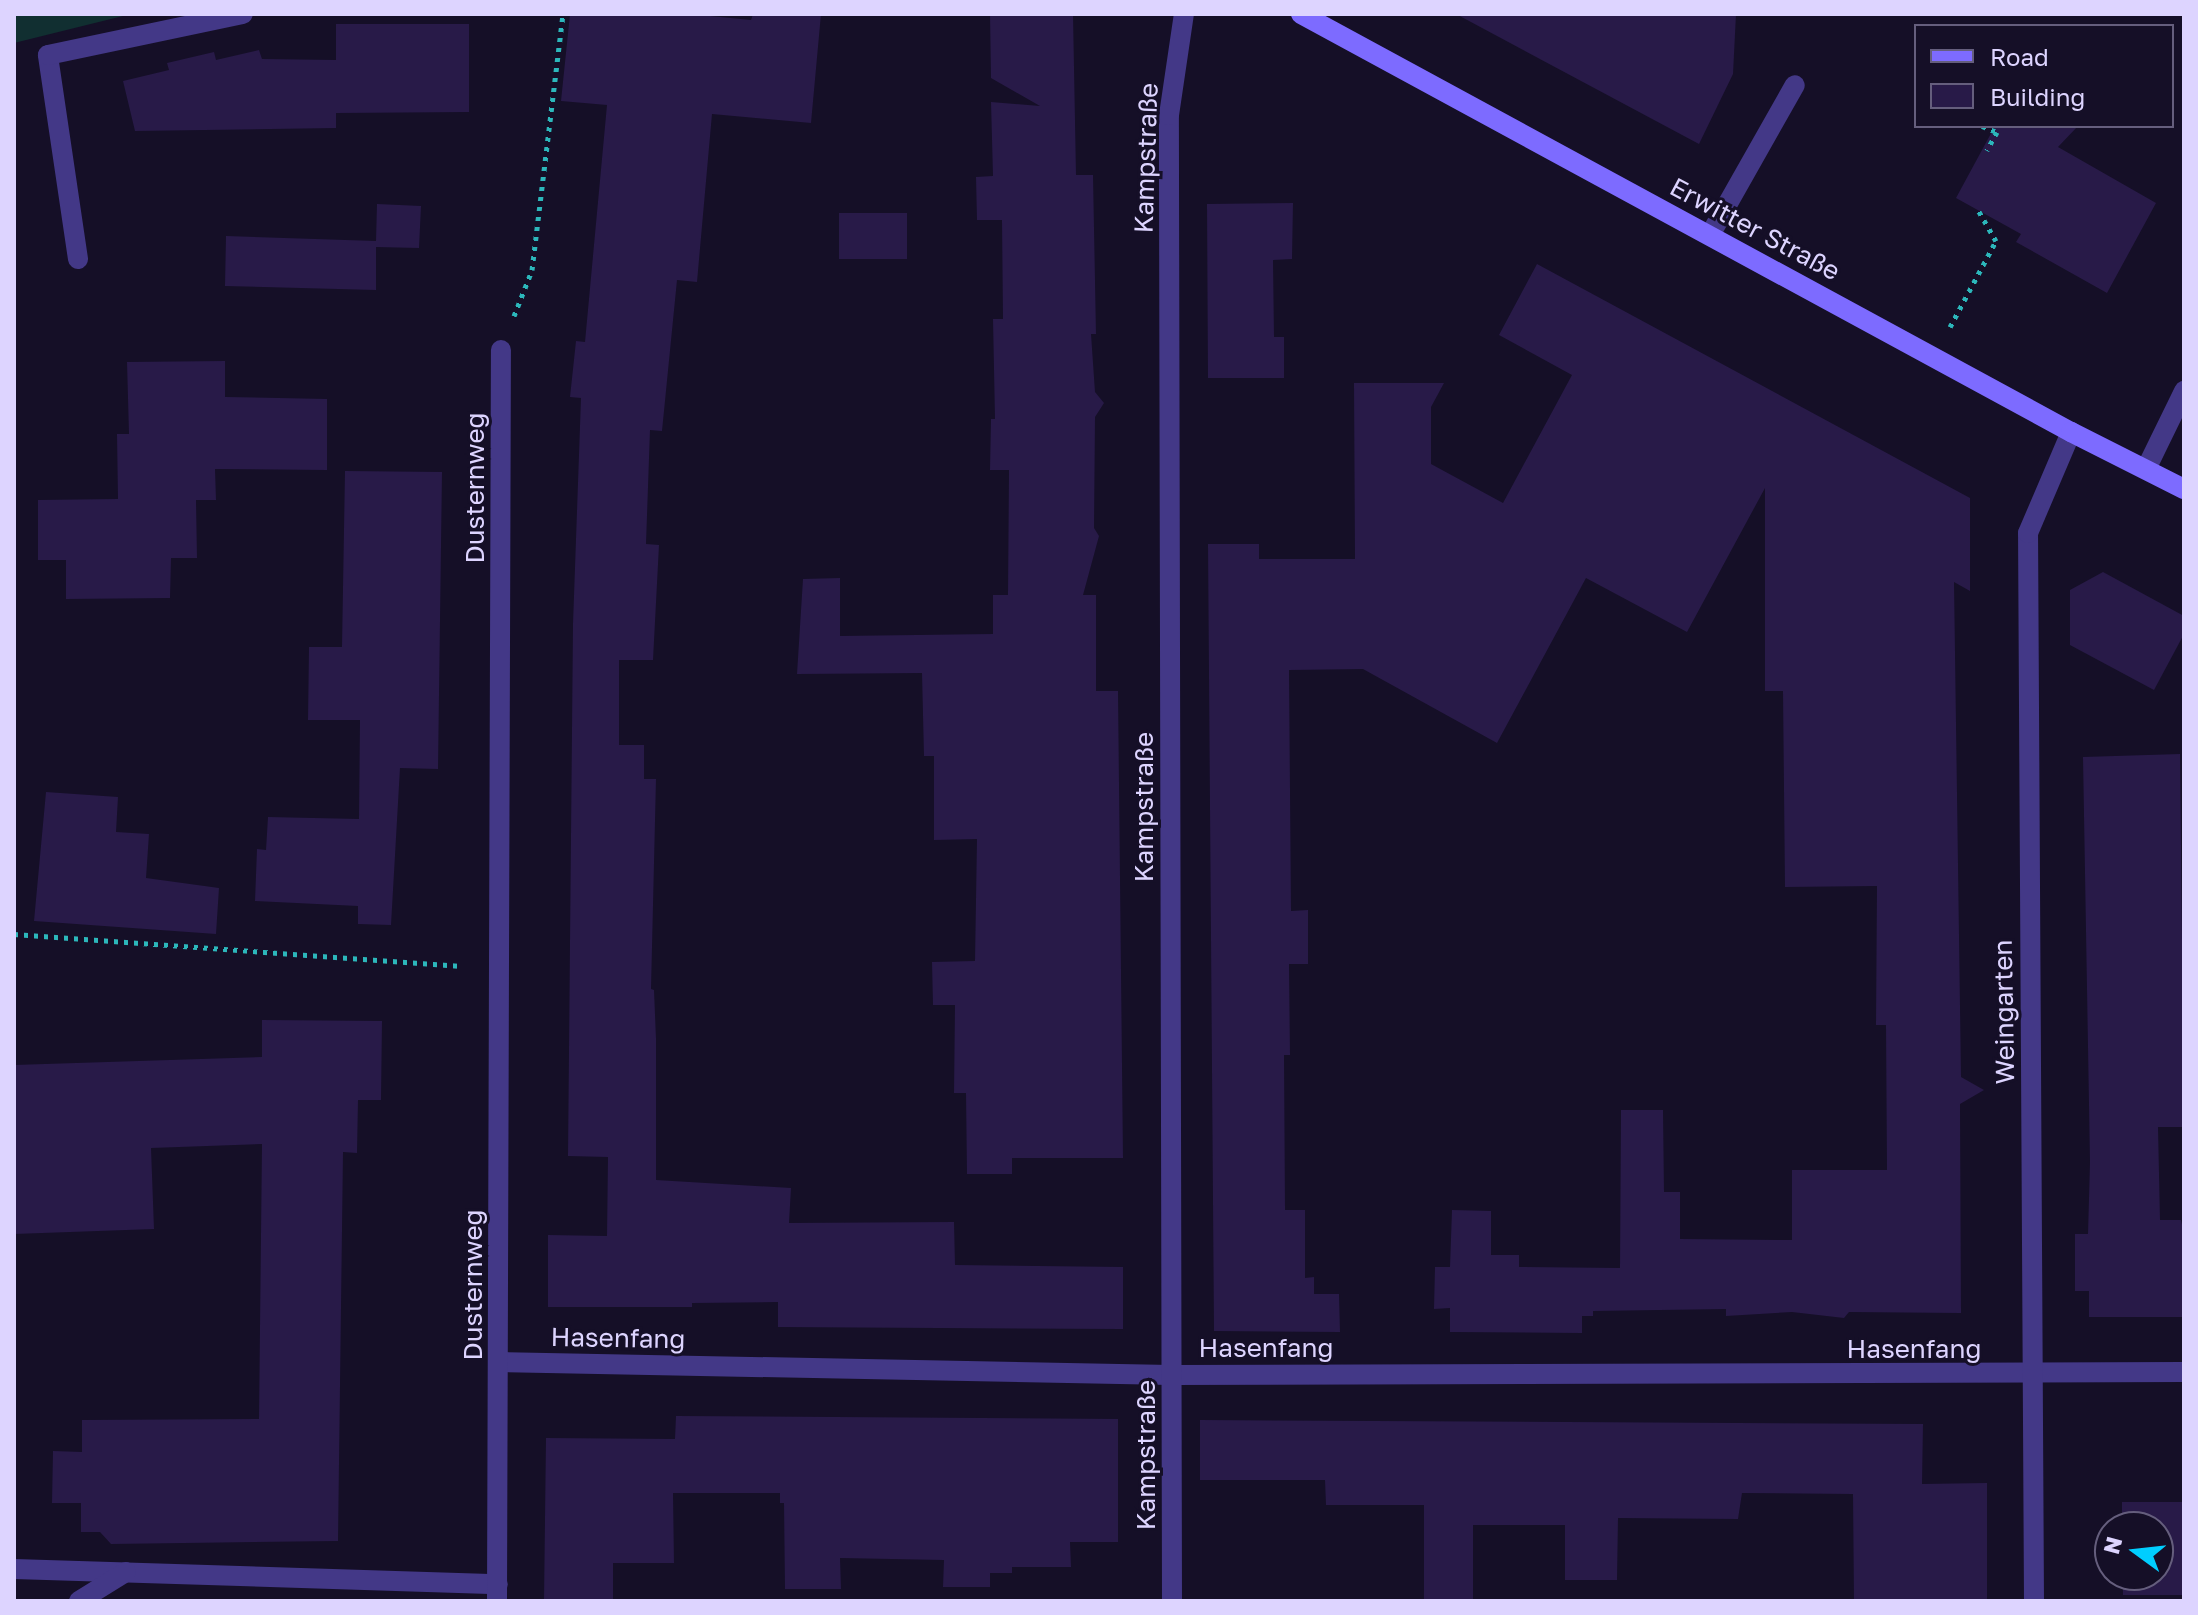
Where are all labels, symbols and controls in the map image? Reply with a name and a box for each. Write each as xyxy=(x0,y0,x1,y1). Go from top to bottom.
legend xyxy=(1914,24,2174,128)
text: Road xyxy=(1990,42,2049,71)
street label: Kampstraße xyxy=(1128,82,1164,234)
text: Building xyxy=(1990,82,2085,111)
street label: Erwitter Straße xyxy=(1665,171,1845,287)
street label: Dusternweg xyxy=(459,413,491,563)
street label: Kampstraße xyxy=(1128,732,1160,882)
street label: Weingarten xyxy=(1987,939,2021,1085)
street label: Dusternweg xyxy=(457,1210,489,1360)
street label: Hasenfang xyxy=(550,1321,686,1355)
street label: Hasenfang xyxy=(1199,1332,1333,1364)
street label: Hasenfang xyxy=(1847,1333,1981,1365)
street label: Kampstraße xyxy=(1130,1380,1162,1530)
north arrow xyxy=(2094,1511,2174,1591)
text: N xyxy=(2097,1534,2127,1557)

